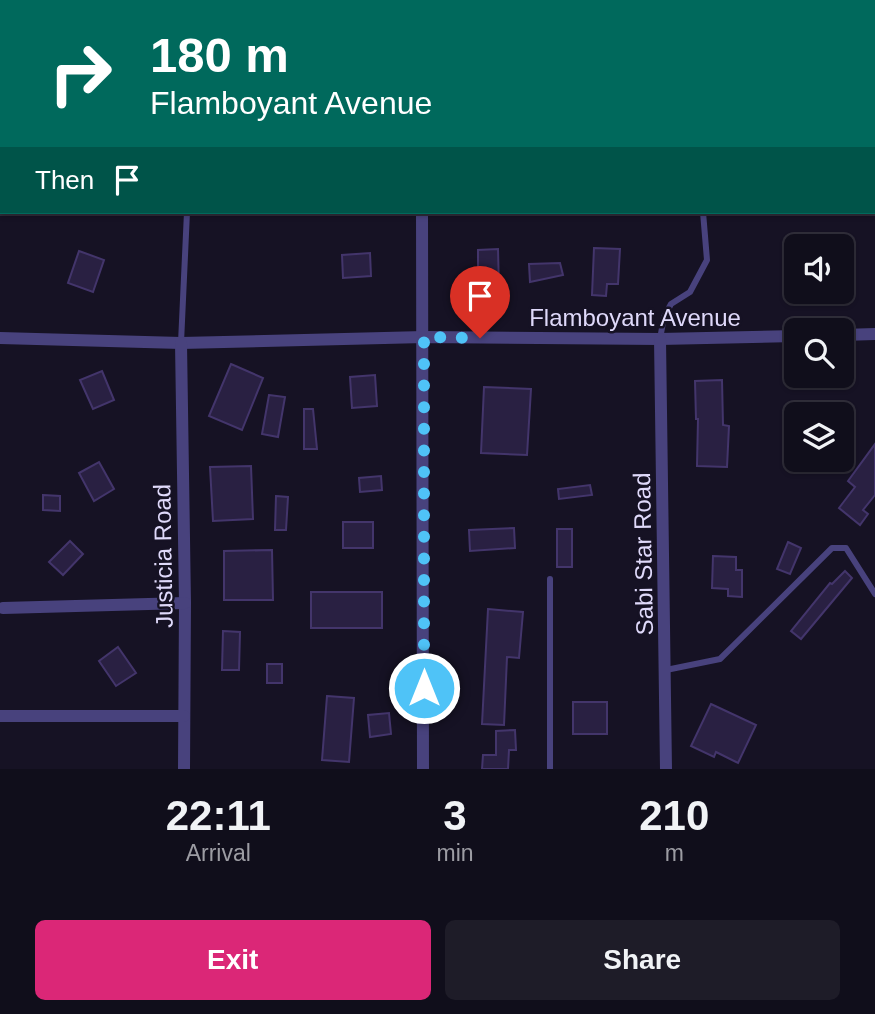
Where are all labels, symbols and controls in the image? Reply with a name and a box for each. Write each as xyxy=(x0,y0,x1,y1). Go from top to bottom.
icon: right xyxy=(35,28,126,119)
text: 180 m xyxy=(150,28,289,82)
text: Flamboyant Avenue xyxy=(150,85,432,121)
icon: arrive xyxy=(108,161,146,199)
text: Then xyxy=(35,165,94,195)
map controls xyxy=(784,234,854,472)
button: sound xyxy=(784,234,854,304)
pin xyxy=(450,266,510,338)
icon: arrive xyxy=(461,277,499,315)
street label: Flamboyant Avenue xyxy=(529,304,741,331)
button: search xyxy=(784,318,854,388)
button: layers xyxy=(784,402,854,472)
street label: Sabi Star Road xyxy=(628,472,658,636)
street label: Justicia Road xyxy=(148,484,178,628)
position arrow xyxy=(387,651,461,725)
text: 22:11 xyxy=(166,792,271,839)
text: 3 xyxy=(443,792,467,839)
text: 210 xyxy=(639,792,709,839)
text: Arrival xyxy=(186,840,251,866)
text: min xyxy=(436,840,474,866)
text: m xyxy=(665,840,684,866)
button: Exit xyxy=(35,920,431,1000)
button: Share xyxy=(445,920,840,1000)

